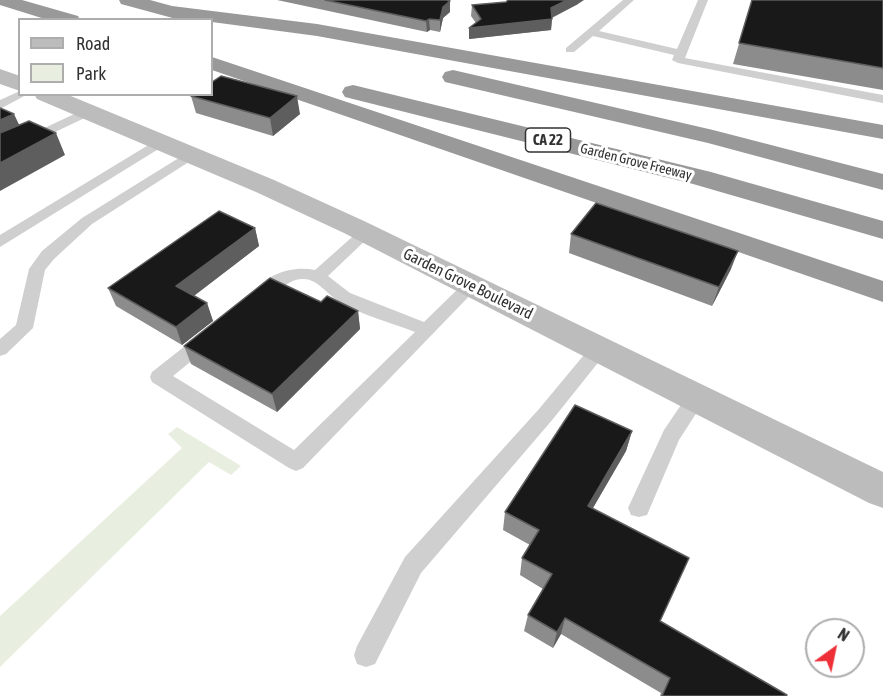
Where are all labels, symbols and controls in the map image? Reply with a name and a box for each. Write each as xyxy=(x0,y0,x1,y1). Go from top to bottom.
legend xyxy=(18,18,213,96)
text: Road xyxy=(76,33,110,54)
text: Park xyxy=(76,63,106,84)
road number: CA 22 xyxy=(526,128,570,152)
street label: Garden Grove Freeway xyxy=(579,140,693,184)
street label: Garden Grove Boulevard xyxy=(400,244,536,324)
north arrow xyxy=(805,618,865,678)
text: N xyxy=(835,624,853,645)

